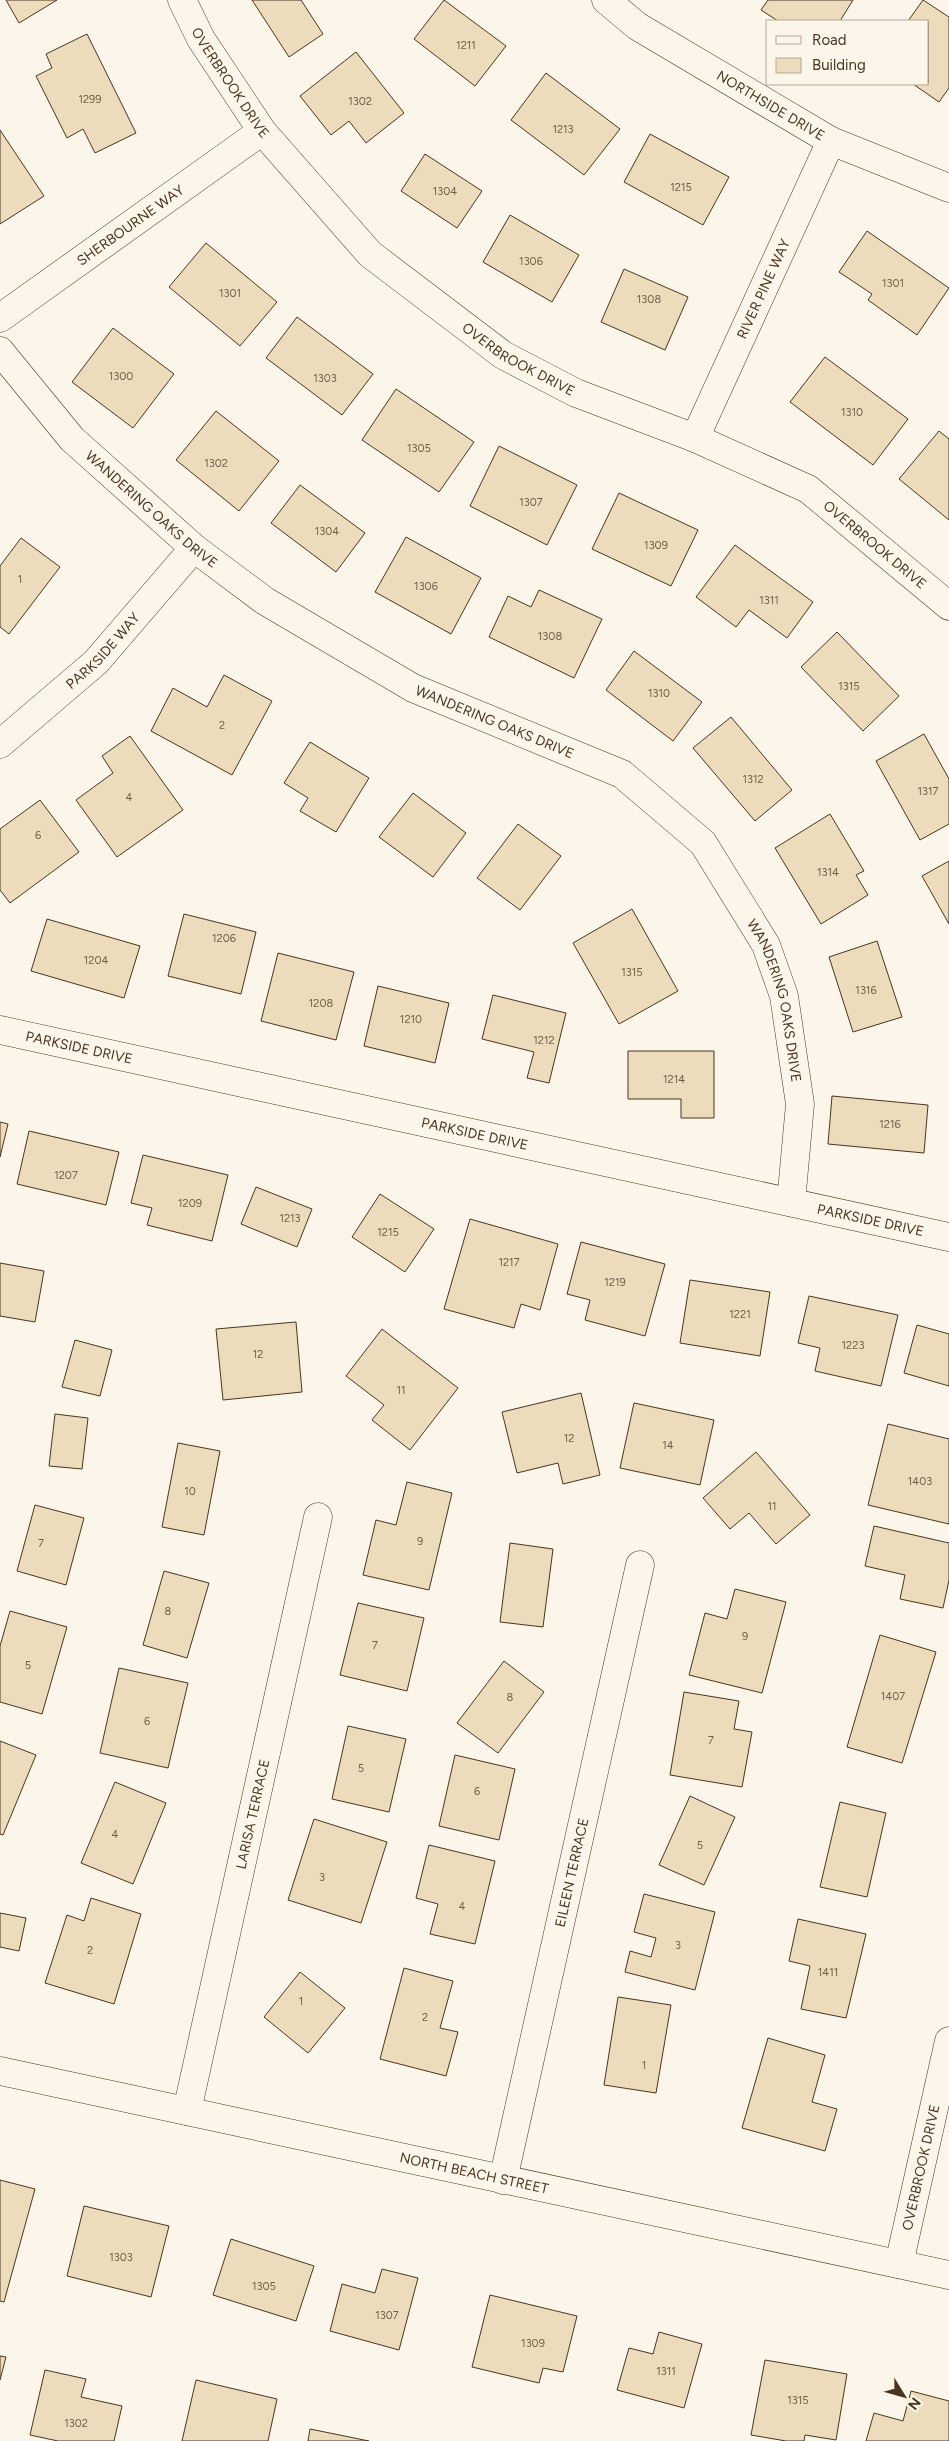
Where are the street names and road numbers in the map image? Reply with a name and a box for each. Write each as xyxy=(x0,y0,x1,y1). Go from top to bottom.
street label: OVERBROOK DRIVE xyxy=(188,25,272,142)
street label: NORTHSIDE DRIVE xyxy=(713,67,828,144)
street label: SHERBOURNE WAY xyxy=(74,181,188,269)
street label: RIVER PINE WAY xyxy=(734,236,794,342)
street label: OVERBROOK DRIVE xyxy=(459,319,578,400)
street label: WANDERING OAKS DRIVE xyxy=(82,447,221,572)
street label: OVERBROOK DRIVE xyxy=(820,497,930,593)
street label: PARKSIDE WAY xyxy=(63,609,144,693)
street label: WANDERING OAKS DRIVE xyxy=(413,682,576,762)
street label: WANDERING OAKS DRIVE xyxy=(743,916,805,1083)
street label: PARKSIDE DRIVE xyxy=(24,1028,134,1068)
street label: PARKSIDE DRIVE xyxy=(420,1114,530,1154)
street label: PARKSIDE DRIVE xyxy=(815,1200,925,1240)
street label: LARISA TERRACE xyxy=(233,1758,273,1871)
street label: EILEEN TERRACE xyxy=(552,1816,592,1929)
street label: OVERBROOK DRIVE xyxy=(899,2103,944,2232)
street label: NORTH BEACH STREET xyxy=(398,2149,550,2198)

